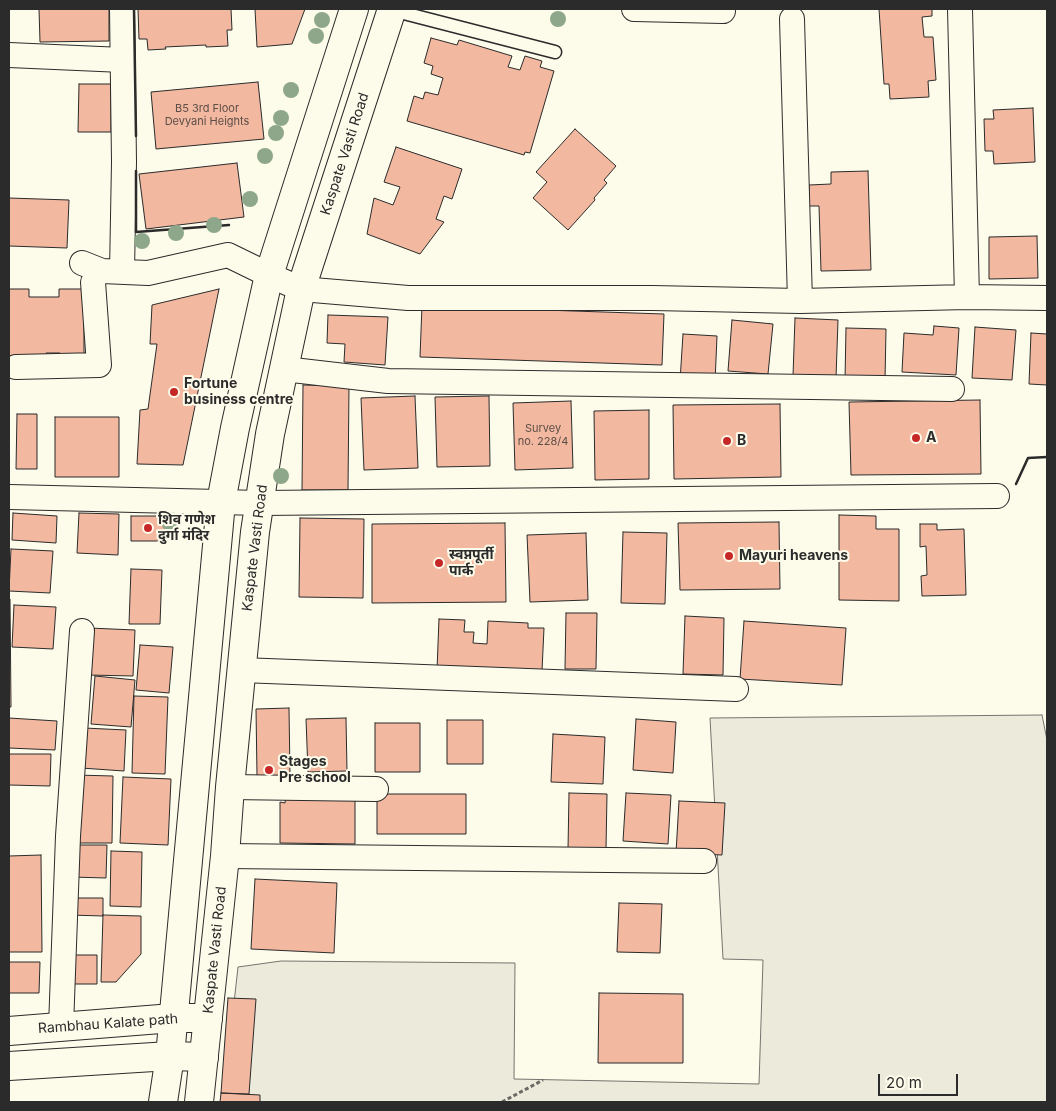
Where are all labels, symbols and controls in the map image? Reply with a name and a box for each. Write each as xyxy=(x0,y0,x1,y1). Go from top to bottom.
street label: Kaspate Vasti Road xyxy=(317,91,373,217)
house number: B5 3rd Floor Devyani Heights xyxy=(165,102,249,128)
place label: Fortune business centre xyxy=(184,376,293,408)
marker: Fortune business centre xyxy=(168,386,180,398)
house number: Survey no. 228/4 xyxy=(518,422,568,448)
place label: A xyxy=(926,430,936,446)
marker: A xyxy=(910,432,922,444)
place label: B xyxy=(737,433,746,449)
marker: B xyxy=(721,435,733,447)
street label: Kaspate Vasti Road xyxy=(239,484,271,612)
place label: शिव गणेश दुर्गा मंदिर xyxy=(158,512,215,544)
marker: शिव गणेश दुर्गा मंदिर xyxy=(142,522,154,534)
place label: स्वप्नपूर्ती पार्क xyxy=(449,547,493,580)
place label: Mayuri heavens xyxy=(739,548,848,564)
marker: Mayuri heavens xyxy=(723,550,735,562)
marker: स्वप्नपूर्ती पार्क xyxy=(433,557,445,569)
place label: Stages Pre school xyxy=(279,754,351,786)
marker: Stages Pre school xyxy=(263,764,275,776)
street label: Kaspate Vasti Road xyxy=(200,886,230,1014)
street label: Rambhau Kalate path xyxy=(37,1011,179,1037)
scale bar xyxy=(881,1064,961,1096)
text: 20 m xyxy=(886,1073,922,1092)

